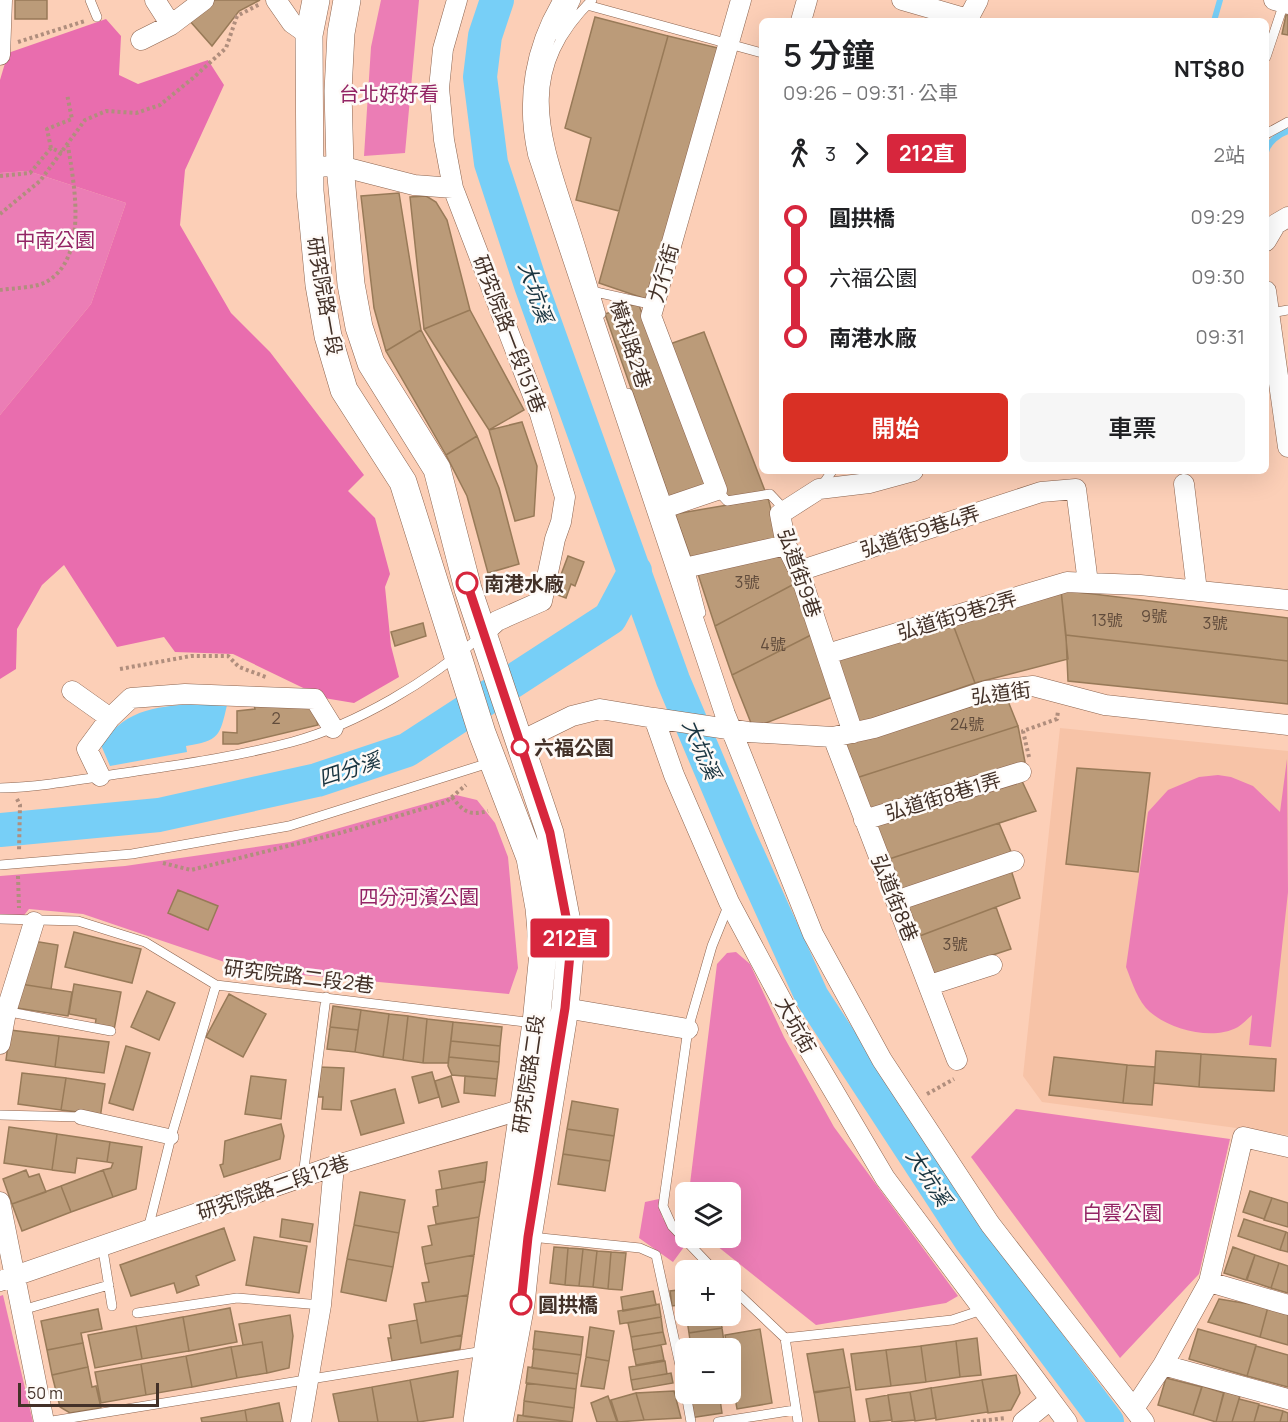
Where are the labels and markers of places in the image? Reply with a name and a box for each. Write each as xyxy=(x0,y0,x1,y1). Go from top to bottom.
place label: 南港水廠 xyxy=(484,570,564,597)
marker: 南港水廠 xyxy=(456,572,478,594)
place label: 六福公園 xyxy=(534,734,614,761)
marker: 六福公園 xyxy=(511,738,529,756)
place label: 圓拱橋 xyxy=(538,1291,598,1318)
marker: 圓拱橋 xyxy=(510,1293,532,1315)

